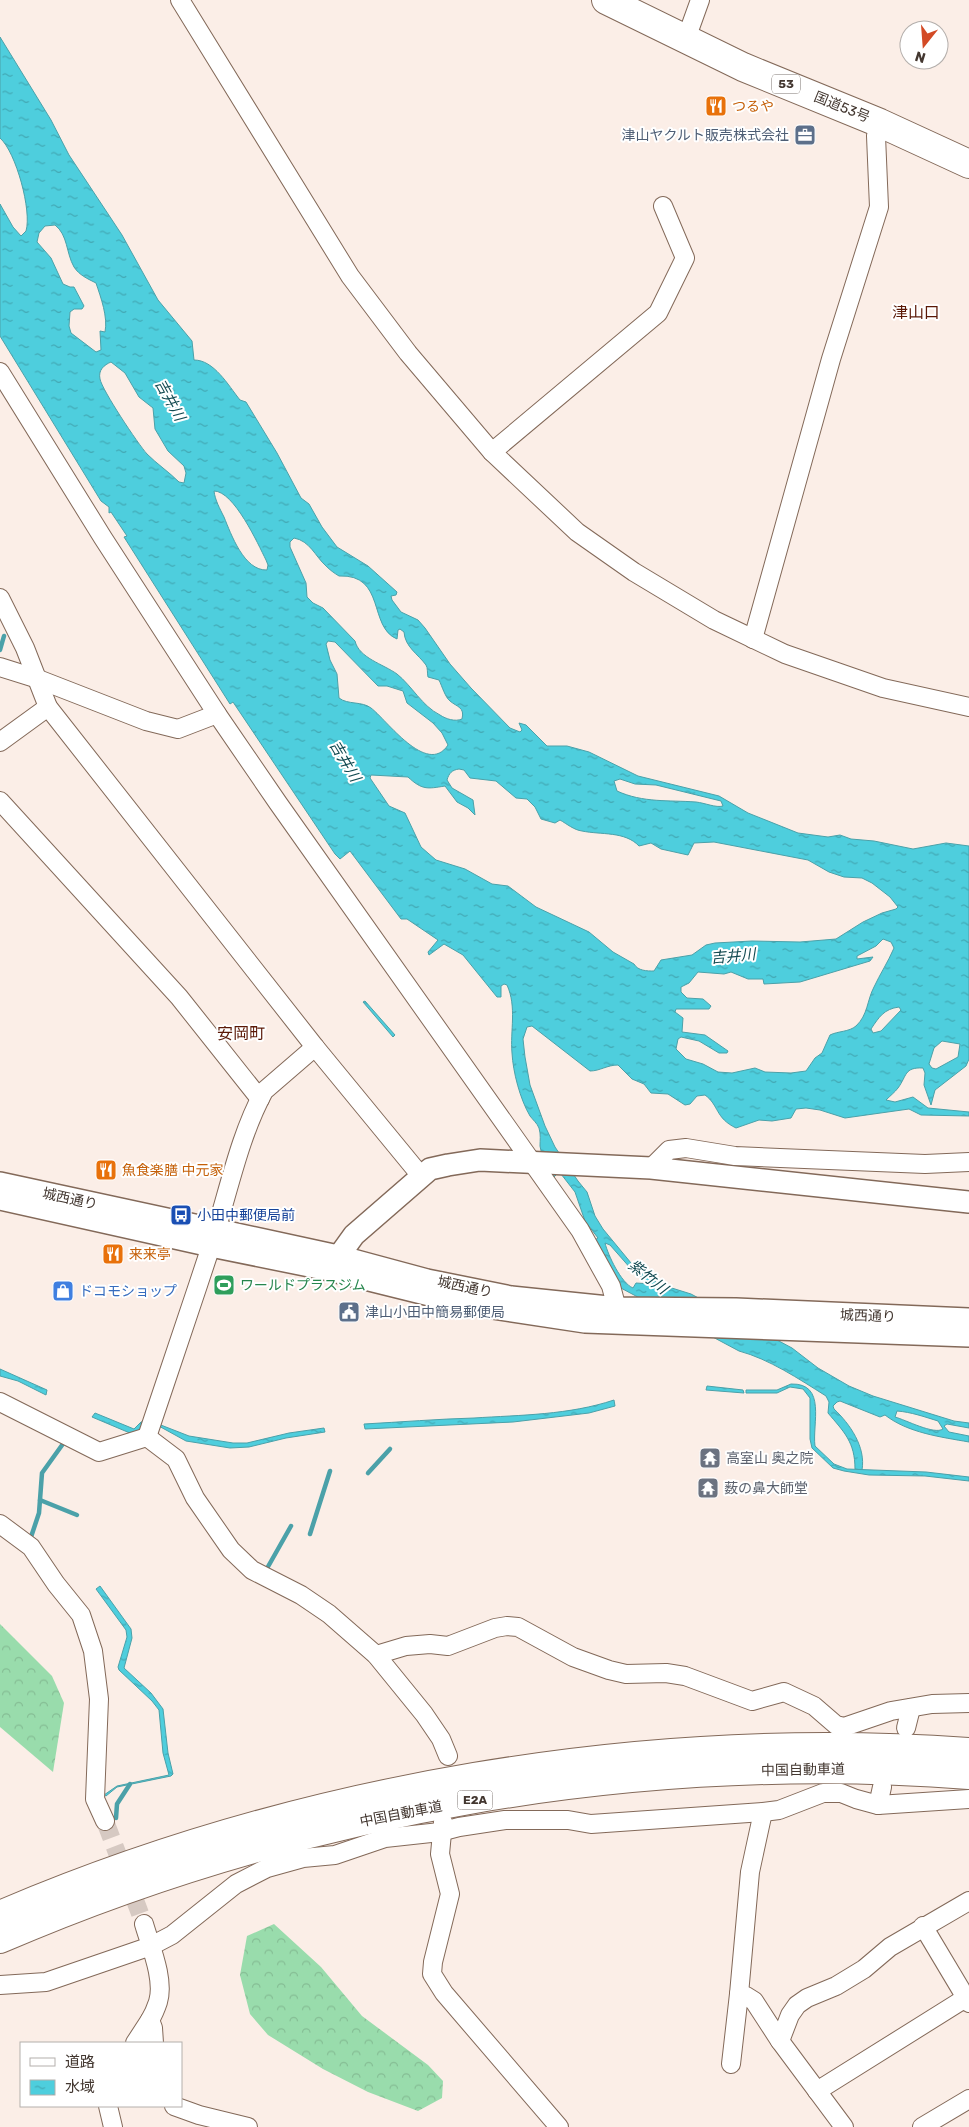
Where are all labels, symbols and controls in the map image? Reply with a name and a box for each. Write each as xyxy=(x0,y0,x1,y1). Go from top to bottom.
north arrow xyxy=(899,20,949,70)
text: N xyxy=(913,47,928,67)
road number: 53 xyxy=(772,74,800,94)
street label: 国道53号 xyxy=(812,88,872,126)
restaurant icon: つるや xyxy=(704,94,728,118)
place label: つるや xyxy=(732,98,774,115)
office icon: 津山ヤクルト販売株式会社 xyxy=(793,123,817,147)
place label: 津山ヤクルト販売株式会社 xyxy=(621,127,789,144)
district label: 津山口 xyxy=(892,303,940,322)
water label: 吉井川 xyxy=(151,376,190,426)
water label: 吉井川 xyxy=(326,737,365,787)
water label: 吉井川 xyxy=(710,945,758,967)
district label: 安岡町 xyxy=(217,1024,265,1043)
restaurant icon: 魚食楽膳 中元家 xyxy=(94,1158,118,1182)
place label: 魚食楽膳 中元家 xyxy=(122,1162,223,1179)
street label: 城西通り xyxy=(41,1185,99,1213)
bus stop icon: 小田中郵便局前 xyxy=(169,1203,193,1227)
place label: 小田中郵便局前 xyxy=(197,1207,295,1224)
restaurant icon: 来来亭 xyxy=(101,1242,125,1266)
place label: 来来亭 xyxy=(129,1246,171,1263)
water label: 紫竹川 xyxy=(625,1256,673,1299)
sports icon: ワールドプラスジム xyxy=(212,1273,236,1297)
street label: 城西通り xyxy=(436,1273,494,1301)
place label: ワールドプラスジム xyxy=(240,1277,366,1294)
shop icon: ドコモショップ xyxy=(51,1279,75,1303)
place label: ドコモショップ xyxy=(79,1283,177,1300)
public building icon: 津山小田中簡易郵便局 xyxy=(337,1300,361,1324)
place label: 津山小田中簡易郵便局 xyxy=(365,1304,505,1321)
street label: 城西通り xyxy=(840,1307,896,1325)
temple icon: 高室山 奥之院 xyxy=(698,1446,722,1470)
place label: 高室山 奥之院 xyxy=(726,1450,813,1467)
temple icon: 薮の鼻大師堂 xyxy=(696,1476,720,1500)
place label: 薮の鼻大師堂 xyxy=(724,1480,808,1497)
street label: 中国自動車道 xyxy=(761,1761,845,1779)
road number: E2A xyxy=(458,1790,492,1810)
street label: 中国自動車道 xyxy=(358,1798,444,1830)
legend xyxy=(20,2042,182,2107)
text: 道路 xyxy=(65,2053,95,2071)
text: 水域 xyxy=(65,2078,95,2096)

